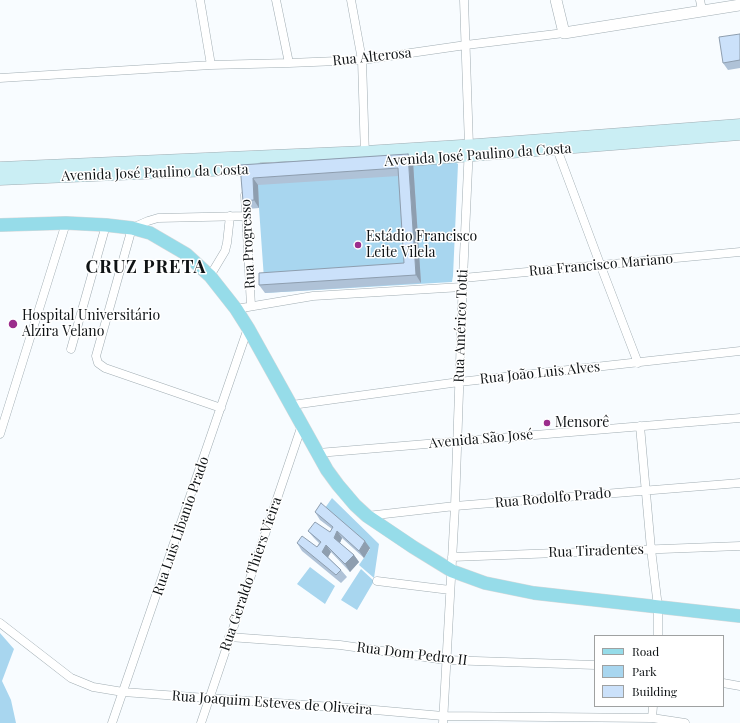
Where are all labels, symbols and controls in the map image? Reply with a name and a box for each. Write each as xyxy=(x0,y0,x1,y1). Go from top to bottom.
street label: Rua Alterosa xyxy=(332,44,412,70)
street label: Avenida José Paulino da Costa xyxy=(384,140,572,170)
street label: Avenida José Paulino da Costa xyxy=(61,161,249,185)
street label: Rua Progresso xyxy=(237,199,259,289)
place label: Estádio Francisco Leite Vilela xyxy=(366,229,477,262)
marker: Estádio Francisco Leite Vilela xyxy=(353,240,363,250)
street label: Rua Francisco Mariano xyxy=(528,250,674,280)
district label: CRUZ PRETA xyxy=(86,256,206,278)
street label: Rua Américo Totti xyxy=(451,269,471,383)
place label: Hospital Universitário Alzira Velano xyxy=(22,308,160,340)
marker: Hospital Universitário Alzira Velano xyxy=(7,318,19,330)
street label: Rua João Luis Alves xyxy=(479,358,601,388)
place label: Mensorê xyxy=(555,415,609,431)
marker: Mensorê xyxy=(542,418,552,428)
street label: Avenida São José xyxy=(428,426,534,452)
street label: Rua Luis Libanio Prado xyxy=(149,454,213,598)
street label: Rua Rodolfo Prado xyxy=(494,485,612,511)
street label: Rua Geraldo Thiers Vieira xyxy=(217,495,285,653)
street label: Rua Tiradentes xyxy=(548,541,644,561)
legend xyxy=(594,635,724,707)
street label: Rua Dom Pedro II xyxy=(356,639,468,669)
text: Road xyxy=(632,643,659,659)
text: Park xyxy=(632,663,657,679)
text: Building xyxy=(632,683,677,699)
street label: Rua Joaquim Esteves de Oliveira xyxy=(171,688,373,718)

